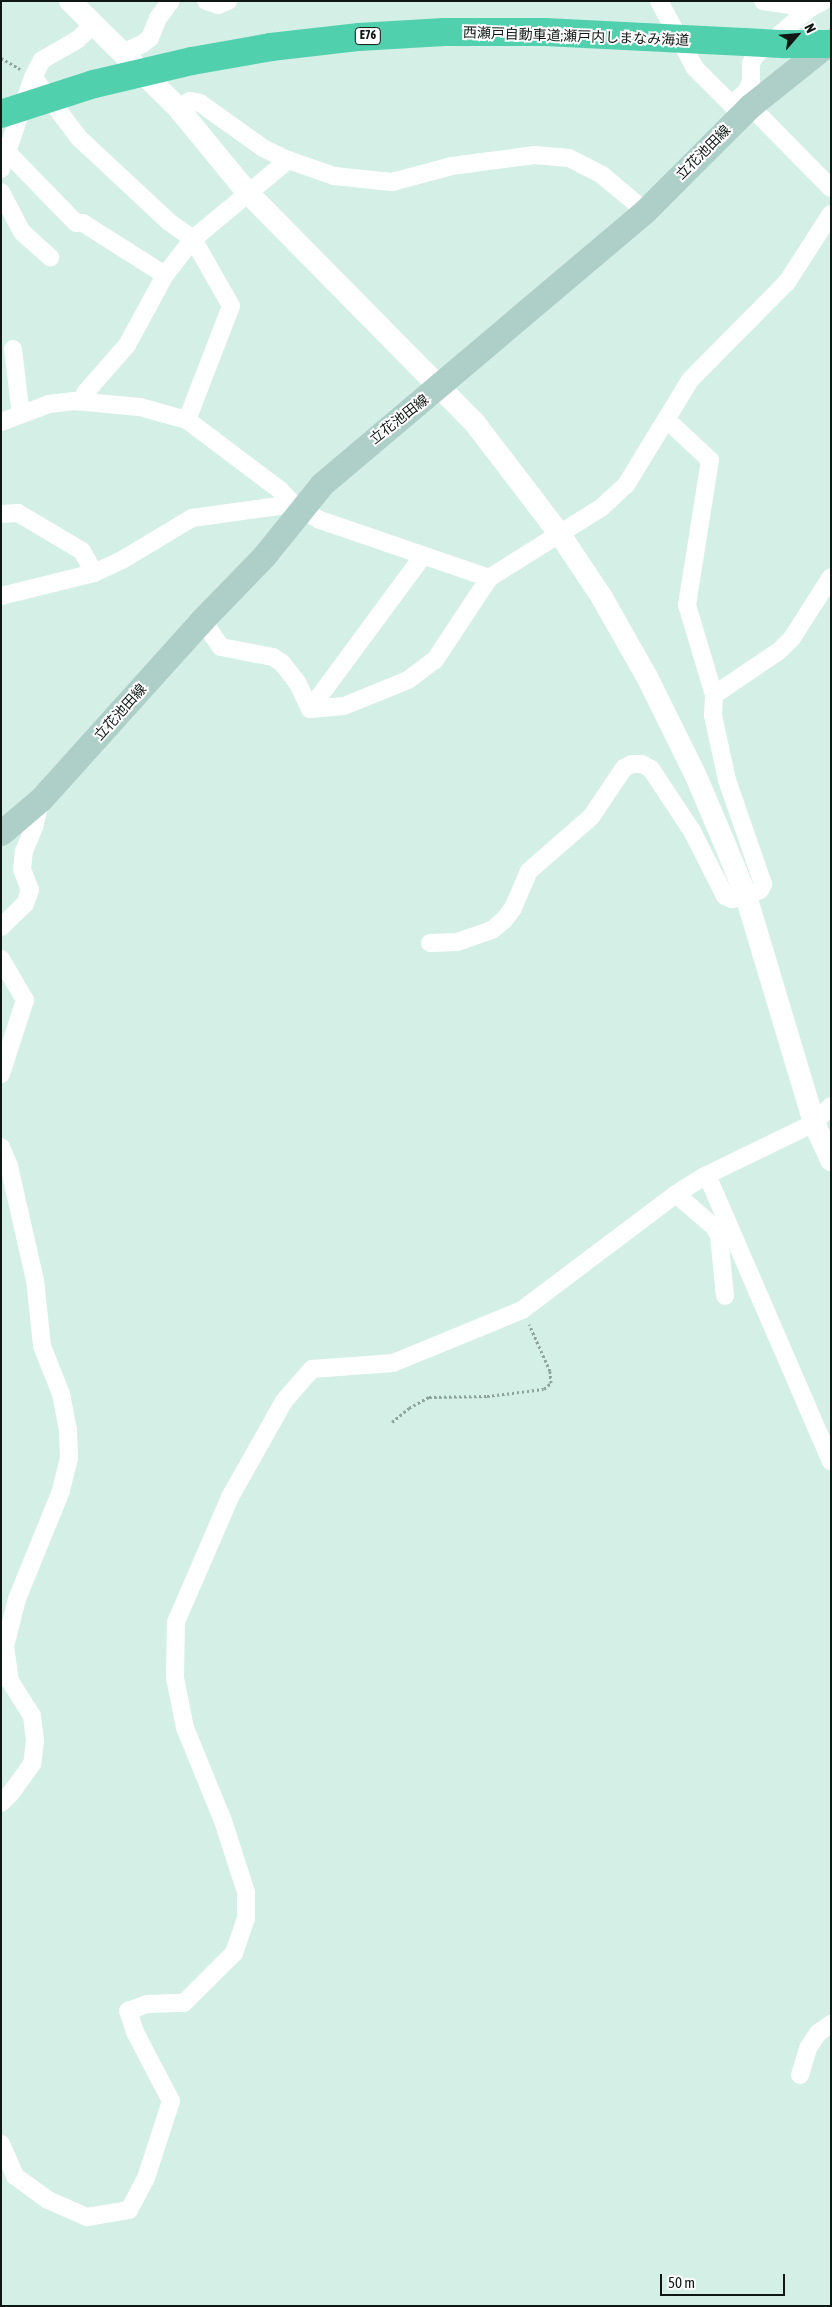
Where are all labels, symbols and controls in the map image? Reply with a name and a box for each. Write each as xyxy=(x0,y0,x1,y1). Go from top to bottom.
north arrow xyxy=(772,10,822,60)
text: N xyxy=(801,21,819,35)
street label: 西瀬戸自動車道;瀬戸内しまなみ海道 xyxy=(463,24,689,48)
road number: E76 xyxy=(354,27,382,46)
street label: 立花池田線 xyxy=(672,121,734,183)
street label: 立花池田線 xyxy=(366,391,432,447)
street label: 立花池田線 xyxy=(90,680,150,744)
scale bar xyxy=(662,2264,787,2296)
text: 50 m xyxy=(668,2274,695,2291)

